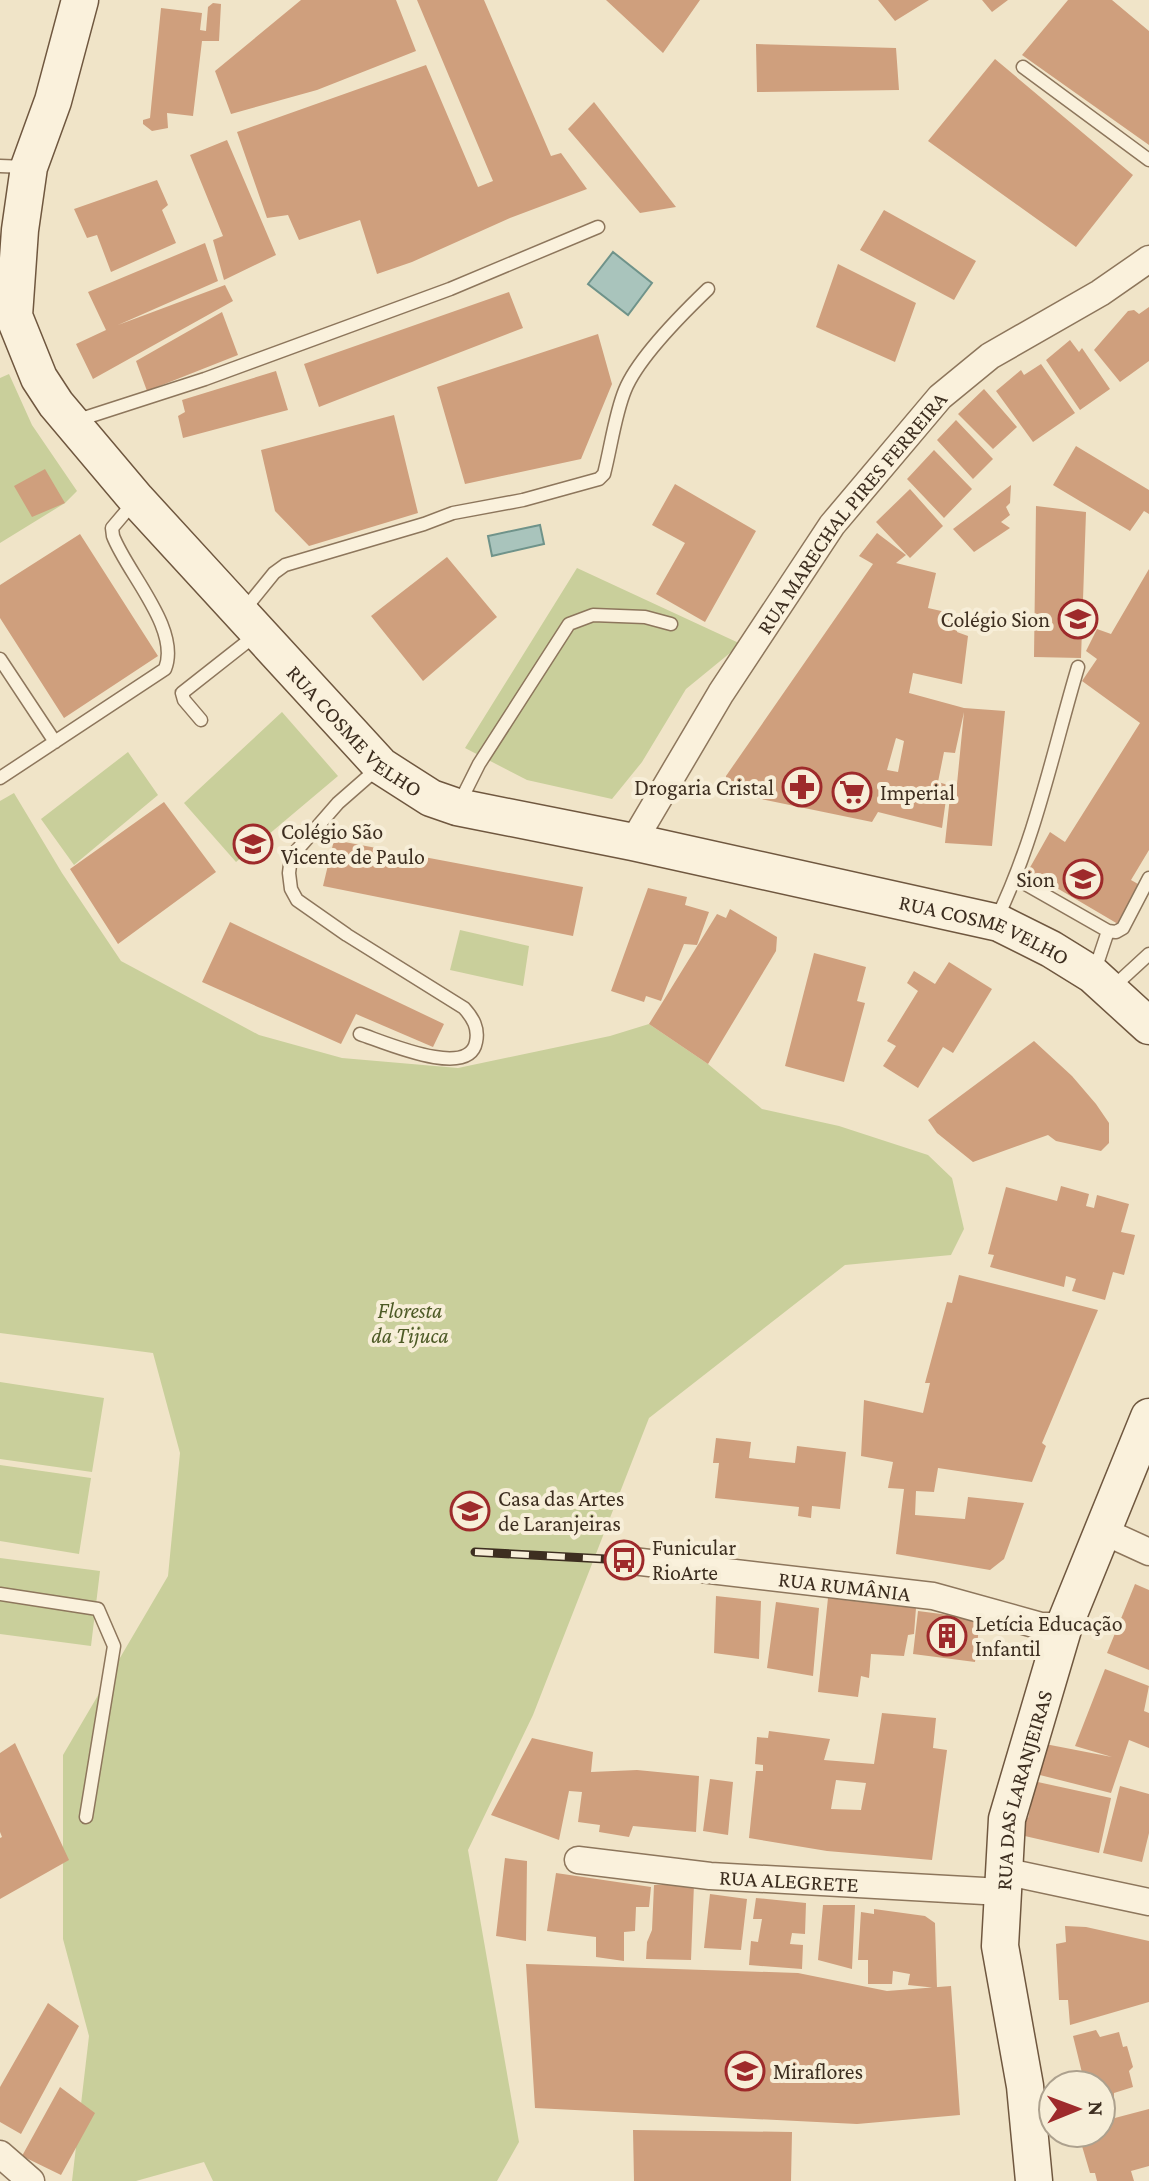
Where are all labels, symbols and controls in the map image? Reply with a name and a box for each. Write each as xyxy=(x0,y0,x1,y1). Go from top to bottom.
street label: RUA MARECHAL PIRES FERREIRA xyxy=(752,386,952,639)
school or university icon: Colégio Sion xyxy=(1057,598,1099,640)
place label: Colégio Sion xyxy=(941,607,1050,632)
street label: RUA COSME VELHO xyxy=(282,660,427,802)
pharmacy icon: Drogaria Cristal xyxy=(781,766,823,808)
supermarket icon: Imperial xyxy=(831,771,873,813)
place label: Drogaria Cristal xyxy=(634,775,774,800)
place label: Imperial xyxy=(880,780,955,805)
place label: Colégio São Vicente de Paulo xyxy=(281,819,425,869)
school or university icon: Colégio São Vicente de Paulo xyxy=(232,823,274,865)
school or university icon: Sion xyxy=(1062,858,1104,900)
place label: Sion xyxy=(1016,867,1055,892)
street label: RUA COSME VELHO xyxy=(897,889,1074,970)
park label: Floresta da Tijuca xyxy=(371,1298,449,1349)
place label: Casa das Artes de Laranjeiras xyxy=(498,1486,624,1536)
school or university icon: Casa das Artes de Laranjeiras xyxy=(449,1490,491,1532)
place label: Funicular RioArte xyxy=(652,1535,737,1585)
bus stop icon: Funicular RioArte xyxy=(603,1539,645,1581)
street label: RUA RUMÂNIA xyxy=(777,1566,912,1606)
place label: Letícia Educação Infantil xyxy=(975,1611,1123,1661)
building icon: Letícia Educação Infantil xyxy=(926,1615,968,1657)
street label: RUA DAS LARANJEIRAS xyxy=(991,1687,1057,1891)
street label: RUA ALEGRETE xyxy=(718,1865,859,1897)
school or university icon: Miraflores xyxy=(724,2050,766,2092)
place label: Miraflores xyxy=(773,2059,863,2084)
north arrow xyxy=(1037,2069,1117,2149)
text: N xyxy=(1084,2101,1109,2116)

